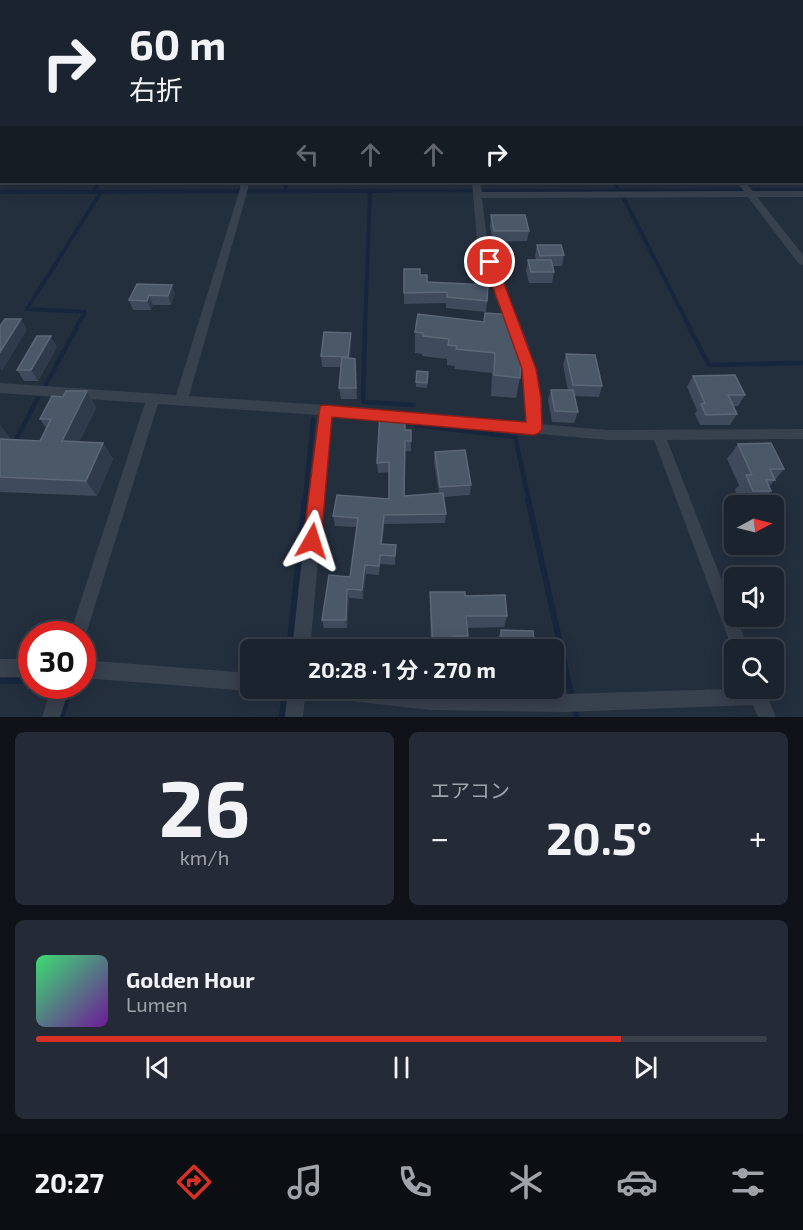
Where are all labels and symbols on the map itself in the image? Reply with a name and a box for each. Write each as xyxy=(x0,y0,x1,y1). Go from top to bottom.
pin xyxy=(464,236,515,287)
north arrow xyxy=(724,495,784,555)
position arrow xyxy=(280,509,344,573)
speed limit sign: 30 xyxy=(18,621,96,699)

